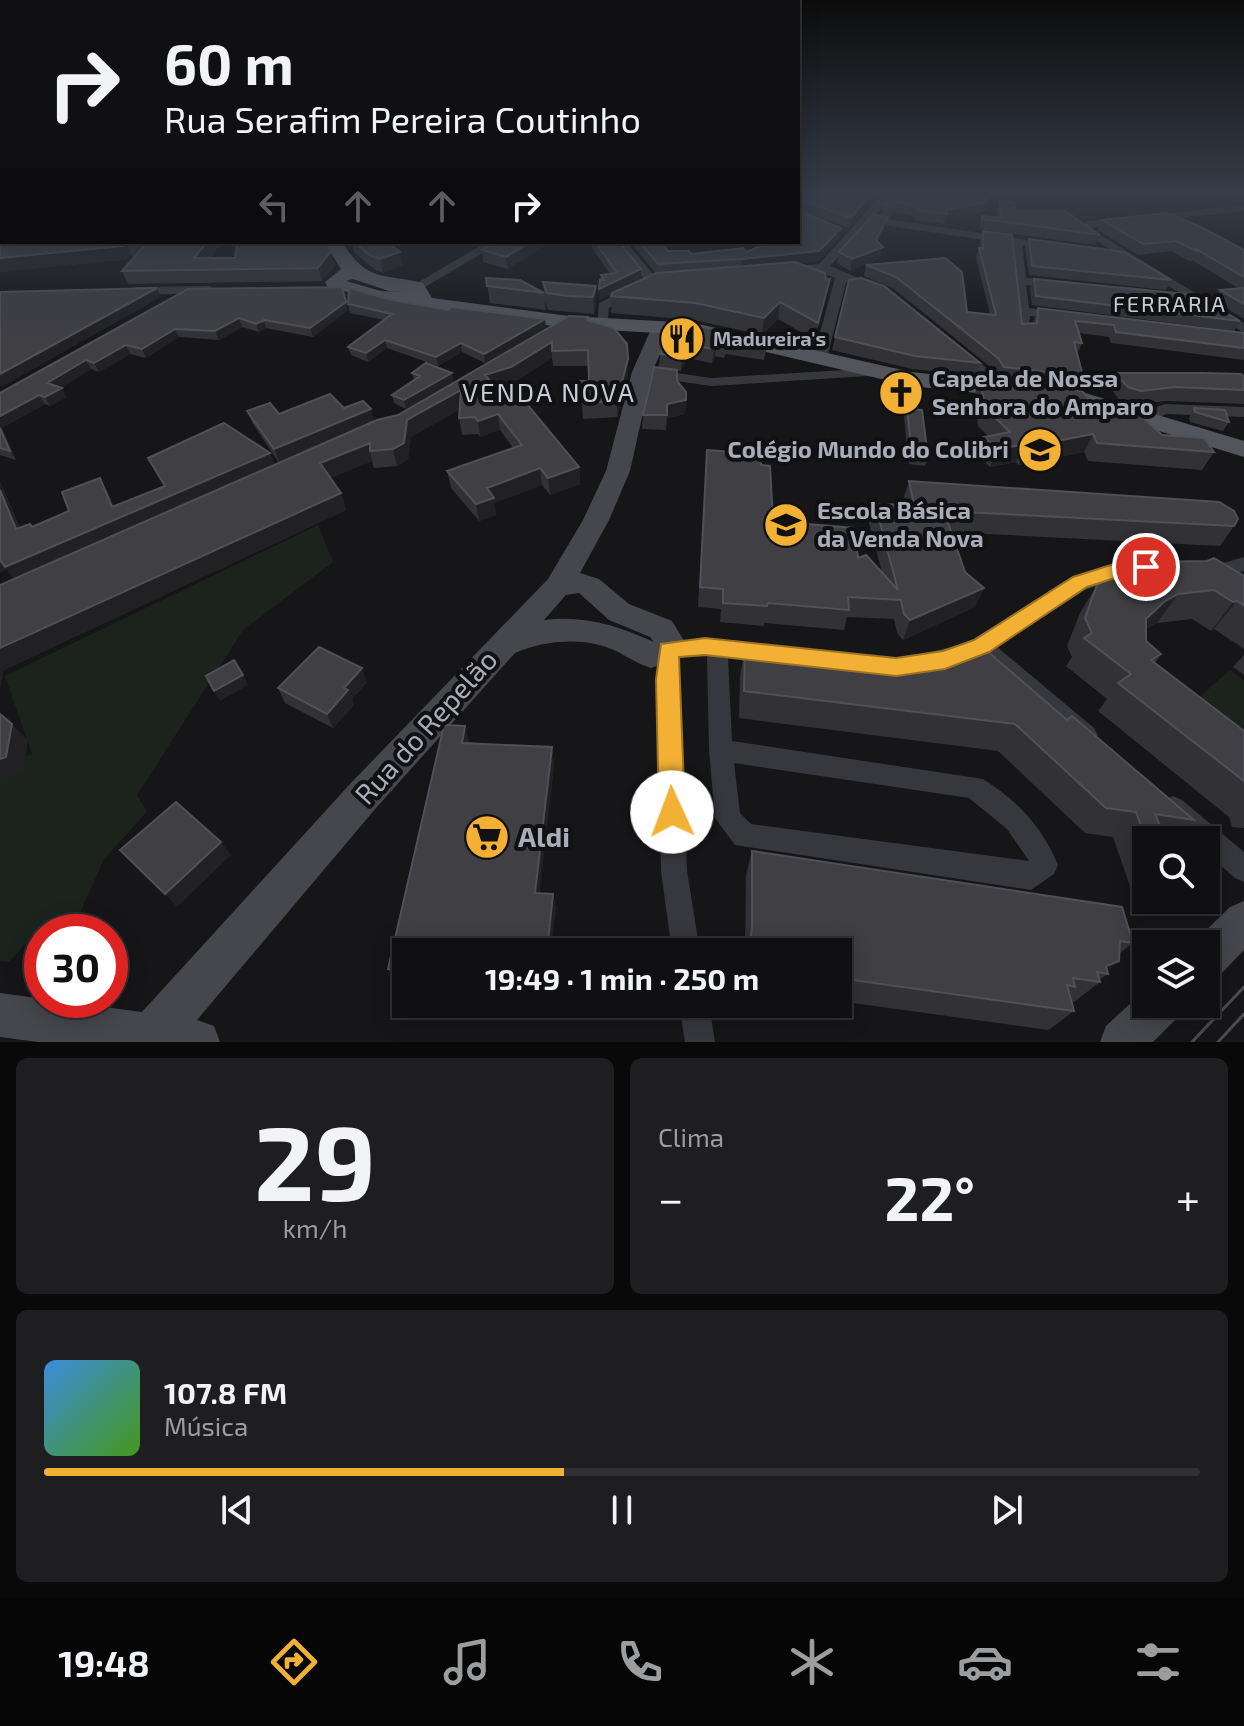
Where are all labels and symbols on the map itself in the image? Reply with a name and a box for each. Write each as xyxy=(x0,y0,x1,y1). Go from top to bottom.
district label: FERRARIA xyxy=(1113,290,1227,316)
restaurant icon: Madureira's xyxy=(658,315,706,363)
place label: Madureira's xyxy=(713,326,826,350)
place label: Capela de Nossa Senhora do Amparo xyxy=(932,363,1154,420)
church icon: Capela de Nossa Senhora do Amparo xyxy=(877,369,925,417)
district label: VENDA NOVA xyxy=(462,376,636,407)
school or university icon: Colégio Mundo do Colibri xyxy=(1016,426,1064,474)
place label: Colégio Mundo do Colibri xyxy=(728,434,1009,463)
place label: Escola Básica da Venda Nova xyxy=(817,495,984,552)
school or university icon: Escola Básica da Venda Nova xyxy=(762,501,810,549)
pin xyxy=(1112,533,1180,601)
street label: Rua do Repelão xyxy=(347,642,504,811)
position arrow xyxy=(630,770,714,854)
supermarket icon: Aldi xyxy=(463,813,511,861)
place label: Aldi xyxy=(518,819,570,853)
speed limit sign: 30 xyxy=(24,914,128,1018)

